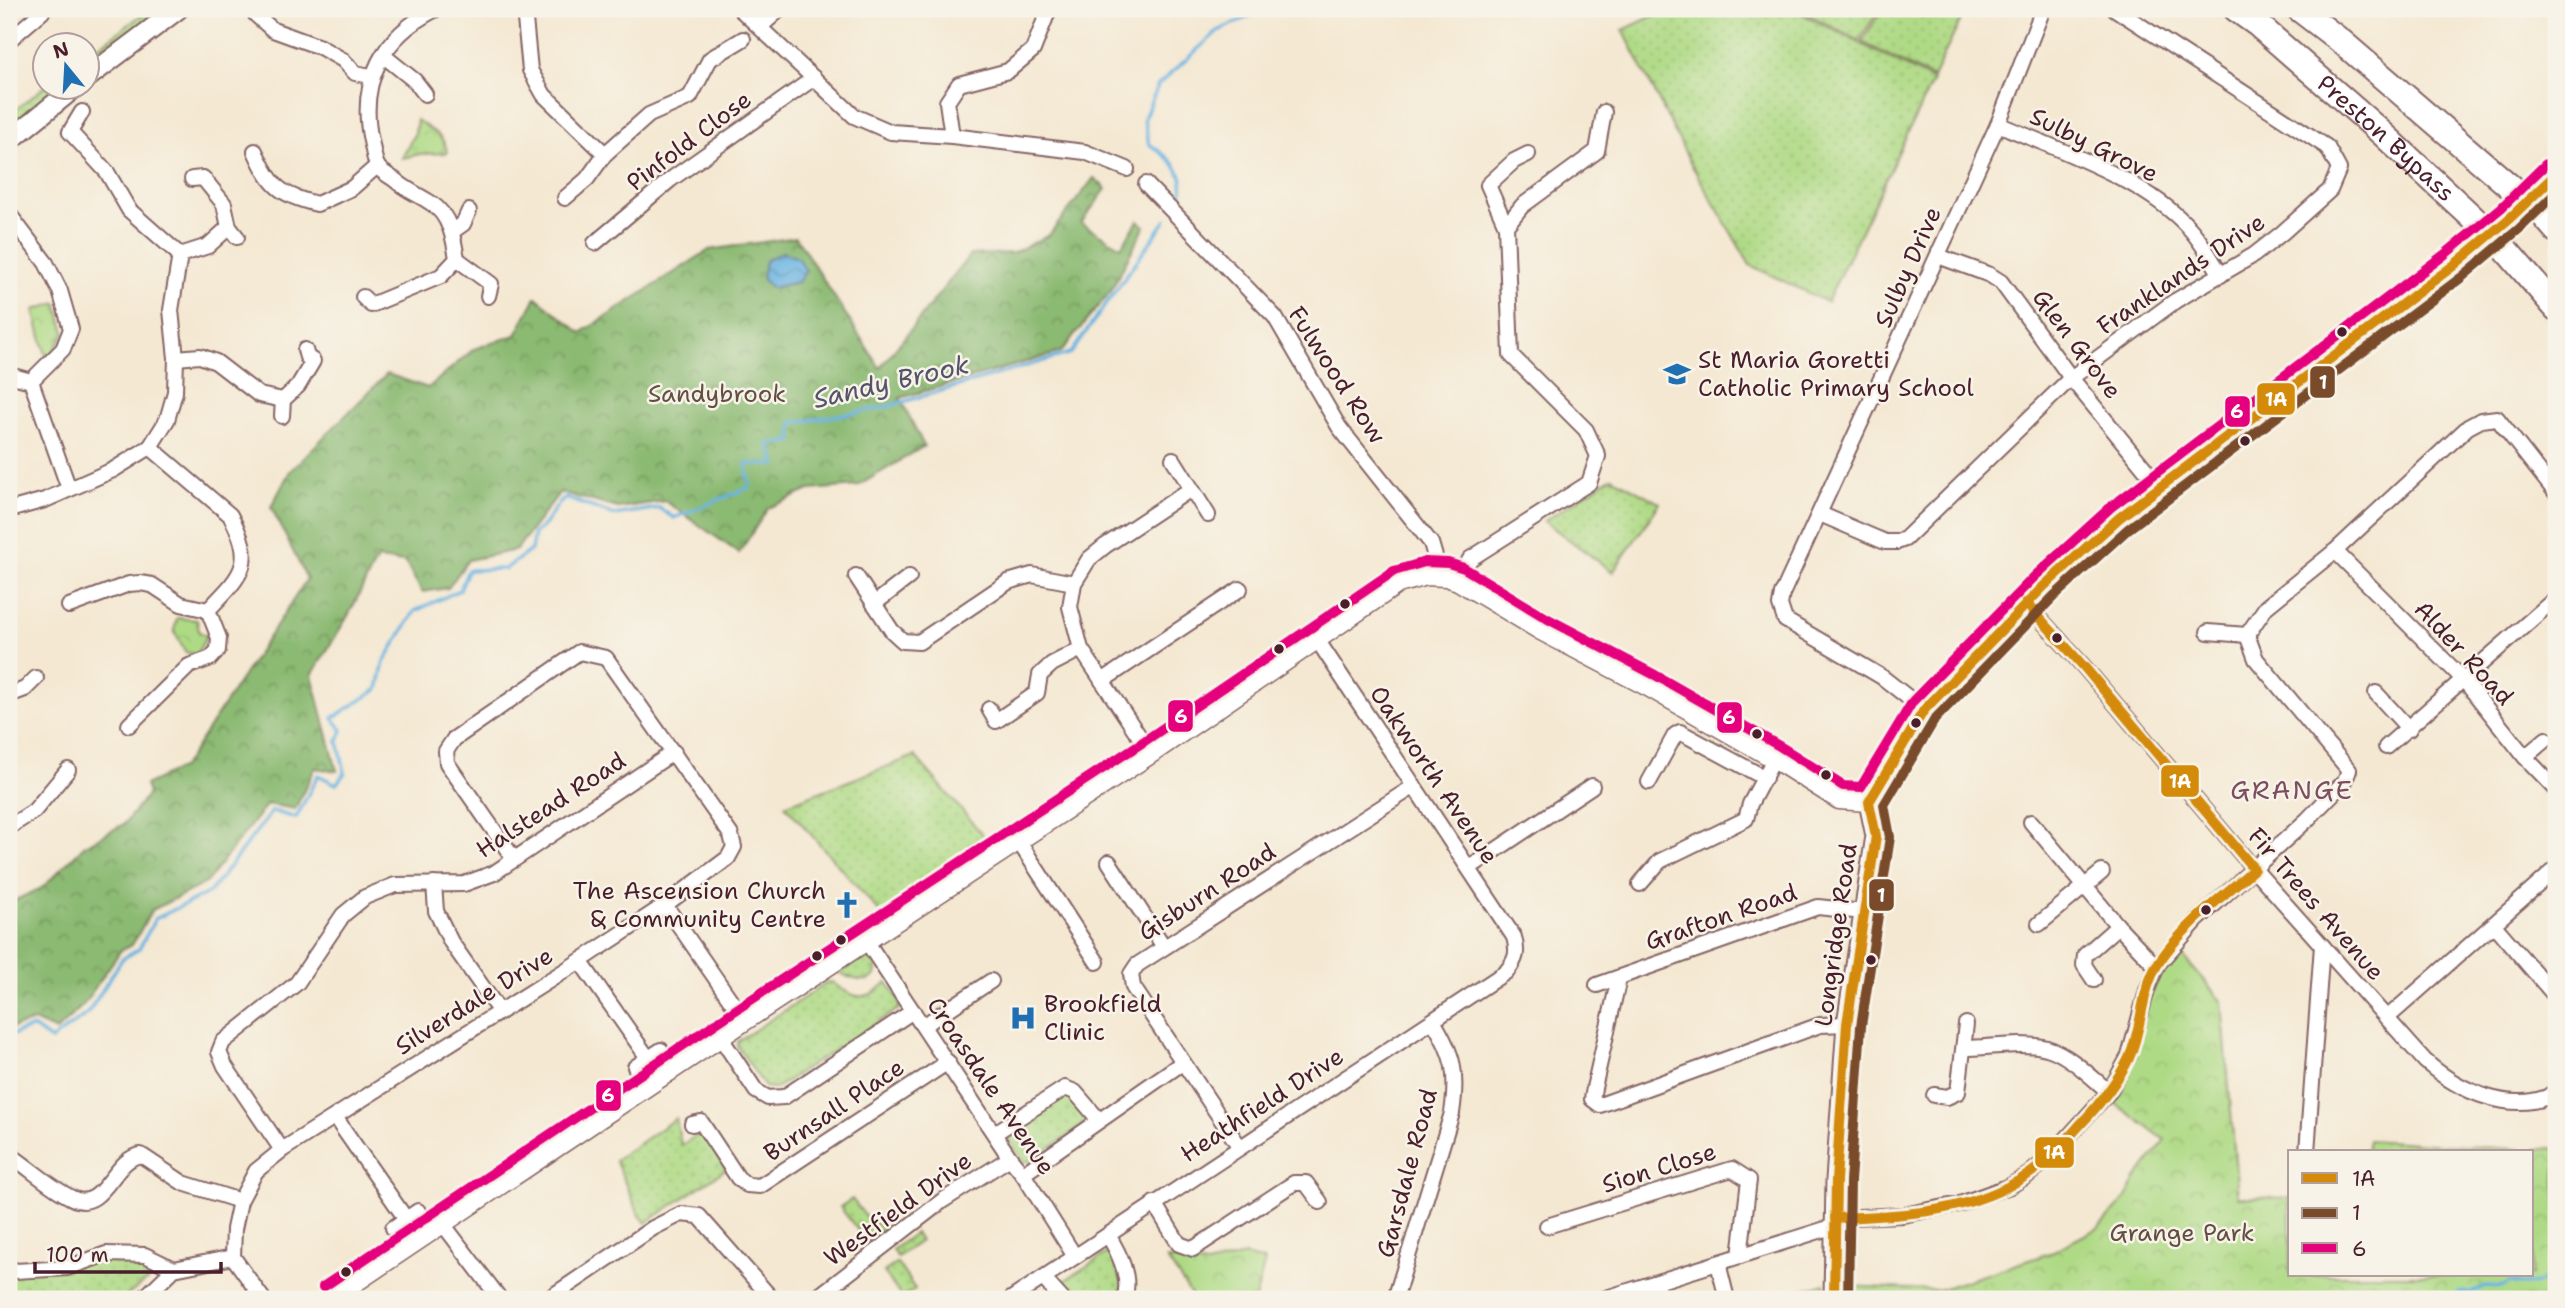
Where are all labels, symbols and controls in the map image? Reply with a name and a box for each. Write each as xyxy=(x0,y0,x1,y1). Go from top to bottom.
north arrow xyxy=(32,32,102,102)
text: N xyxy=(50,36,72,65)
street label: Preston Bypass xyxy=(2310,68,2462,209)
street label: Pinfold Close xyxy=(620,84,758,198)
street label: Sulby Grove xyxy=(2025,100,2163,190)
street label: Sulby Drive xyxy=(1867,201,1949,333)
street label: Franklands Drive xyxy=(2091,206,2271,342)
street label: Glen Grove xyxy=(2025,282,2129,406)
street label: Fulwood Row xyxy=(1281,300,1393,450)
unlabelled marker xyxy=(2335,325,2349,339)
place label: St Maria Goretti Catholic Primary School xyxy=(1698,344,1975,404)
water label: Sandy Brook xyxy=(809,346,973,416)
school or university icon: St Maria Goretti Catholic Primary School xyxy=(1662,359,1692,389)
line badge: 1 xyxy=(2309,365,2336,399)
text: 1 xyxy=(2319,370,2327,395)
park label: Sandybrook xyxy=(648,378,786,410)
line badge: 1A xyxy=(2256,382,2296,416)
text: 1A xyxy=(2265,387,2287,412)
line badge: 6 xyxy=(2224,395,2251,428)
text: 6 xyxy=(2230,399,2244,424)
unlabelled marker xyxy=(2238,434,2252,448)
street label: Alder Road xyxy=(2407,594,2521,712)
unlabelled marker xyxy=(1338,597,1352,611)
unlabelled marker xyxy=(2050,631,2064,645)
unlabelled marker xyxy=(1272,642,1286,656)
street label: Oakworth Avenue xyxy=(1362,679,1506,871)
line badge: 6 xyxy=(1167,699,1194,733)
line badge: 6 xyxy=(1716,701,1743,734)
text: 6 xyxy=(1174,704,1188,729)
text: 6 xyxy=(1722,705,1736,730)
unlabelled marker xyxy=(1909,716,1923,730)
unlabelled marker xyxy=(1750,727,1764,741)
street label: Halstead Road xyxy=(470,745,632,865)
line badge: 1A xyxy=(2160,764,2200,798)
unlabelled marker xyxy=(1819,768,1833,782)
text: 1A xyxy=(2169,769,2191,794)
district label: GRANGE xyxy=(2230,772,2354,807)
street label: Fir Trees Avenue xyxy=(2241,821,2391,987)
street label: Gisburn Road xyxy=(1132,836,1282,948)
street label: Longridge Road xyxy=(1807,841,1865,1029)
place label: The Ascension Church & Community Centre xyxy=(573,875,826,935)
street label: Grafton Road xyxy=(1641,876,1801,958)
line badge: 1 xyxy=(1868,878,1895,912)
text: 1 xyxy=(1877,883,1885,908)
church icon: The Ascension Church & Community Centre xyxy=(832,890,862,920)
unlabelled marker xyxy=(2199,903,2213,917)
unlabelled marker xyxy=(834,933,848,947)
street label: Silverdale Drive xyxy=(389,940,559,1062)
unlabelled marker xyxy=(810,949,824,963)
unlabelled marker xyxy=(1864,953,1878,967)
place label: Brookfield Clinic xyxy=(1044,988,1162,1048)
street label: Croasdale Avenue xyxy=(920,991,1062,1181)
hospital icon: Brookfield Clinic xyxy=(1008,1003,1038,1033)
street label: Heathfield Drive xyxy=(1174,1040,1350,1170)
street label: Burnsall Place xyxy=(758,1051,910,1169)
line badge: 6 xyxy=(595,1079,622,1112)
text: 6 xyxy=(601,1083,615,1108)
street label: Garsdale Road xyxy=(1369,1085,1445,1261)
street label: Sion Close xyxy=(1598,1135,1720,1201)
line badge: 1A xyxy=(2034,1136,2075,1169)
text: 1A xyxy=(2043,1140,2065,1165)
street label: Westfield Drive xyxy=(818,1145,978,1273)
legend xyxy=(2288,1150,2534,1276)
text: 1A xyxy=(2352,1165,2375,1193)
text: 1 xyxy=(2352,1199,2361,1227)
park label: Grange Park xyxy=(2109,1217,2255,1249)
scale bar xyxy=(35,1231,220,1275)
text: 6 xyxy=(2352,1235,2367,1263)
text: 100 m xyxy=(46,1241,109,1269)
unlabelled marker xyxy=(339,1265,353,1279)

